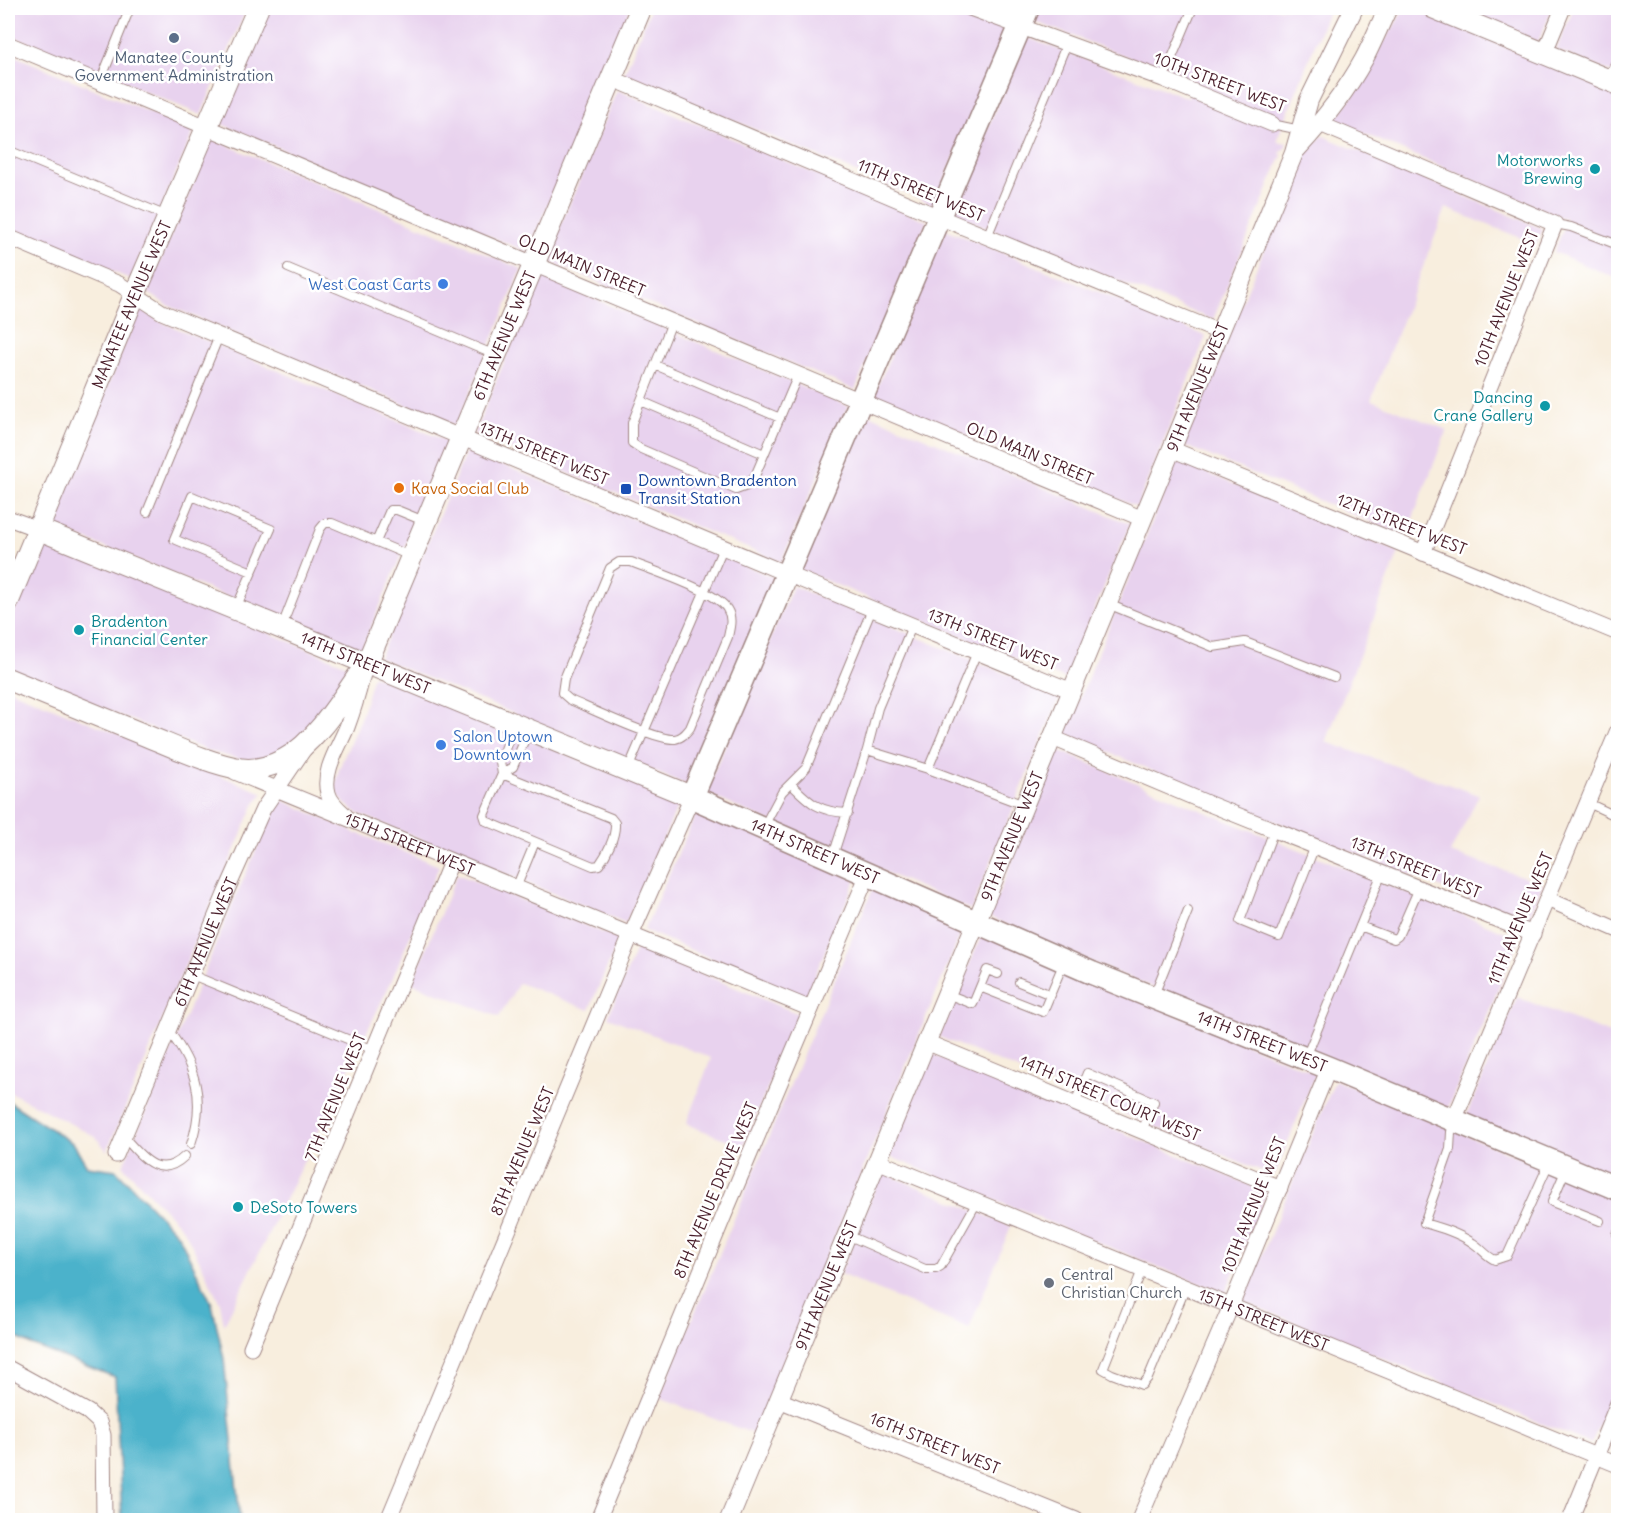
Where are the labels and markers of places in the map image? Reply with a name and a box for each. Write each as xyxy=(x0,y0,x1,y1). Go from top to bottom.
marker: Manatee County Government Administration xyxy=(167,31,181,45)
place label: Manatee County Government Administration xyxy=(74,47,274,85)
place label: Motorworks Brewing xyxy=(1497,150,1583,188)
marker: Motorworks Brewing xyxy=(1588,162,1602,176)
place label: West Coast Carts xyxy=(308,274,431,294)
marker: West Coast Carts xyxy=(436,277,450,291)
place label: Dancing Crane Gallery xyxy=(1433,387,1533,425)
marker: Dancing Crane Gallery xyxy=(1538,399,1552,413)
place label: Downtown Bradenton Transit Station xyxy=(638,470,797,508)
place label: Kava Social Club xyxy=(411,478,529,498)
marker: Kava Social Club xyxy=(392,481,406,495)
marker: Downtown Bradenton Transit Station xyxy=(619,482,633,496)
place label: Bradenton Financial Center xyxy=(91,611,208,649)
marker: Bradenton Financial Center xyxy=(72,623,86,637)
place label: Salon Uptown Downtown xyxy=(453,726,553,764)
marker: Salon Uptown Downtown xyxy=(434,738,448,752)
place label: DeSoto Towers xyxy=(250,1197,357,1217)
marker: DeSoto Towers xyxy=(231,1200,245,1214)
place label: Central Christian Church xyxy=(1061,1264,1182,1302)
marker: Central Christian Church xyxy=(1042,1276,1056,1290)

